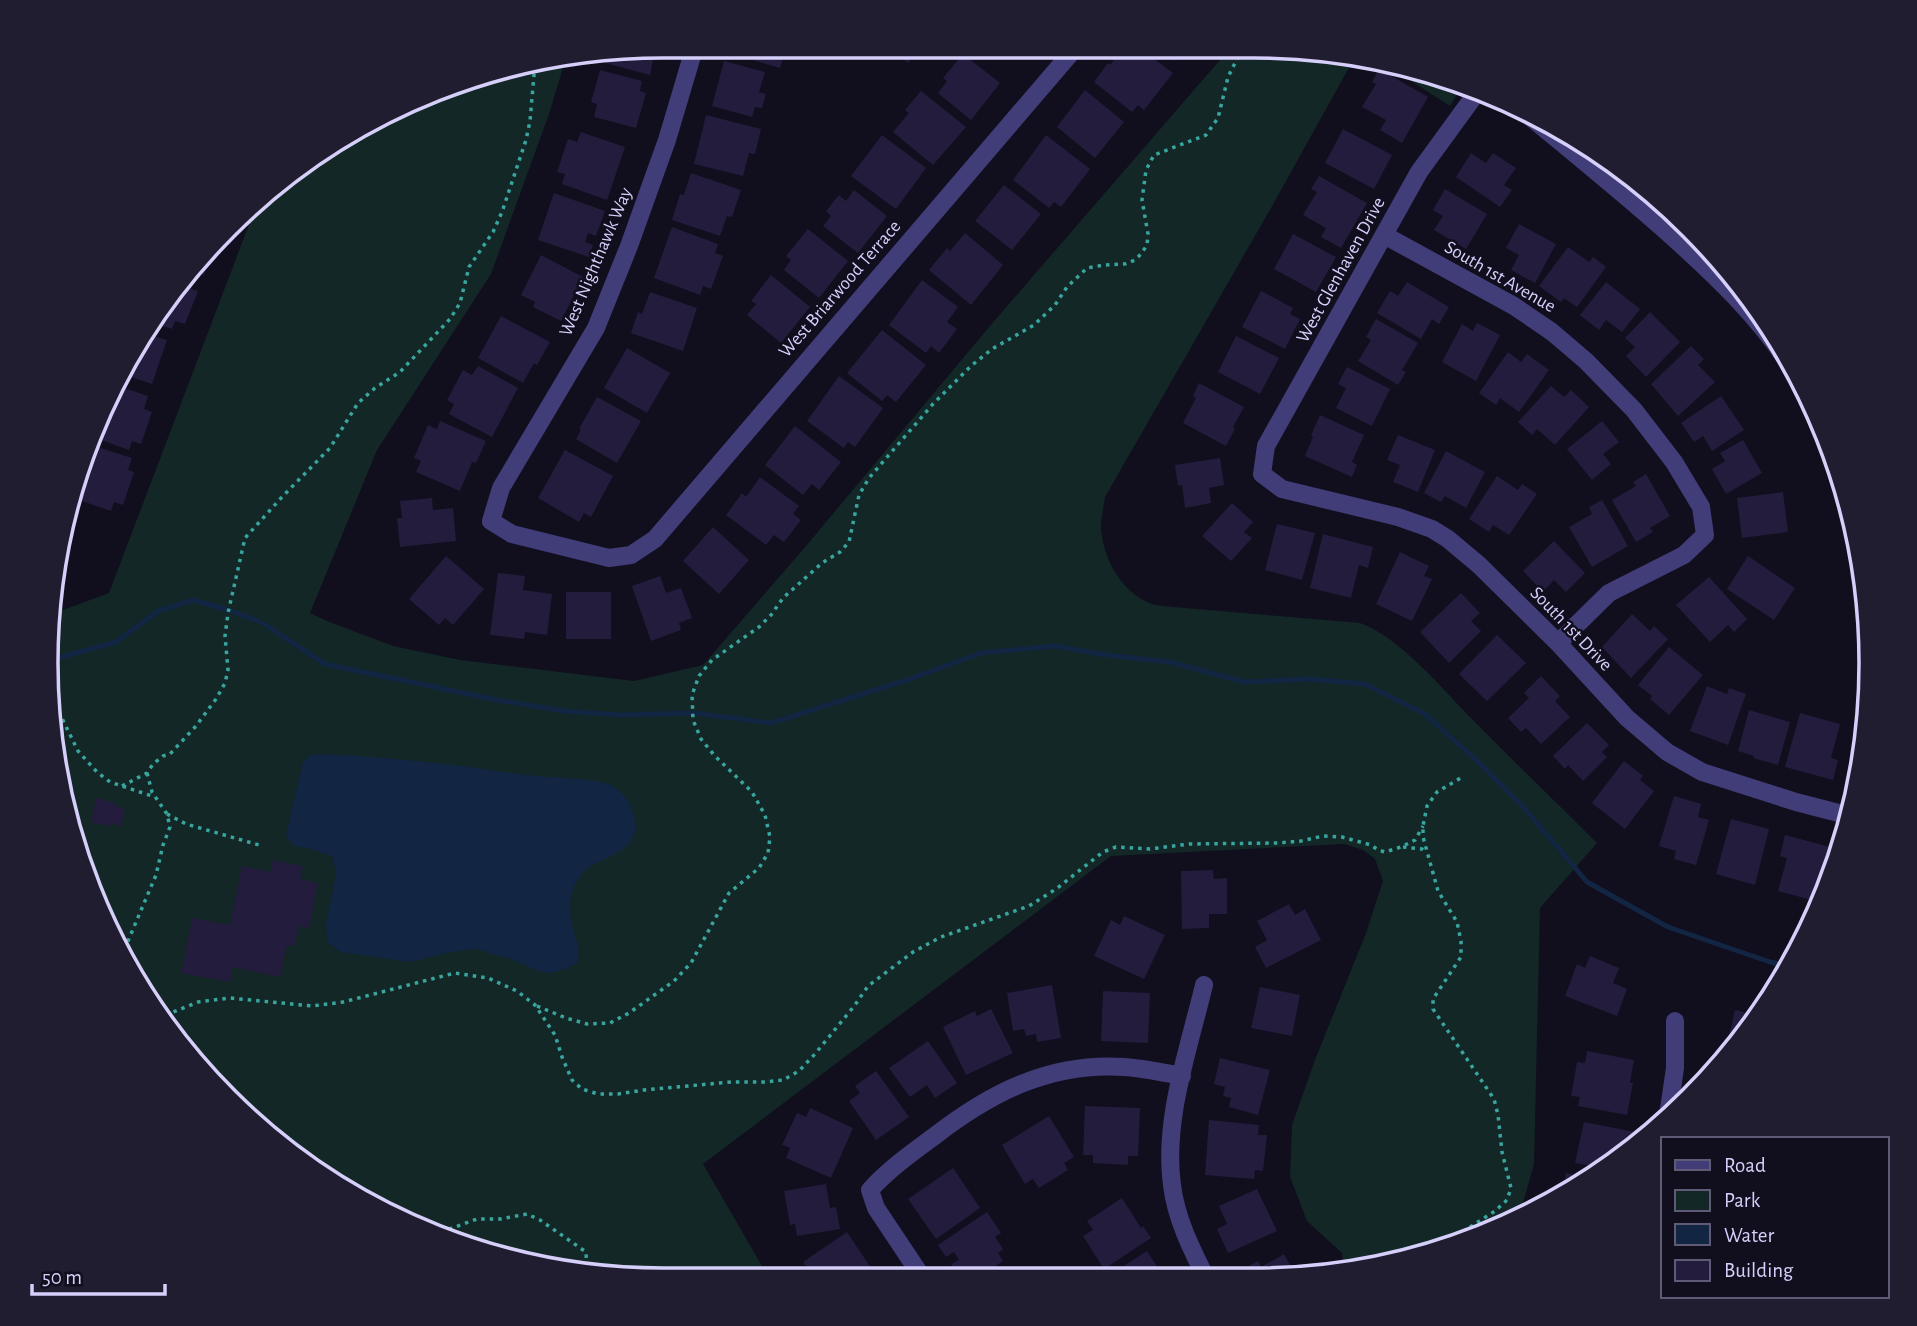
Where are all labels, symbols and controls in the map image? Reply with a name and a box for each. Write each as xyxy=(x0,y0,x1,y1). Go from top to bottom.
street label: West Nighthawk Way xyxy=(556,185,636,339)
street label: West Glenhaven Drive xyxy=(1293,194,1389,346)
street label: West Briarwood Terrace xyxy=(776,217,904,361)
street label: South 1st Avenue xyxy=(1441,238,1559,316)
street label: South 1st Drive xyxy=(1526,583,1616,675)
legend xyxy=(1661,1137,1889,1298)
text: Road xyxy=(1724,1155,1766,1176)
text: Park xyxy=(1724,1190,1761,1211)
text: Water xyxy=(1724,1225,1774,1246)
scale bar xyxy=(32,1252,164,1296)
text: Building xyxy=(1724,1260,1794,1281)
text: 50 m xyxy=(42,1267,82,1288)

